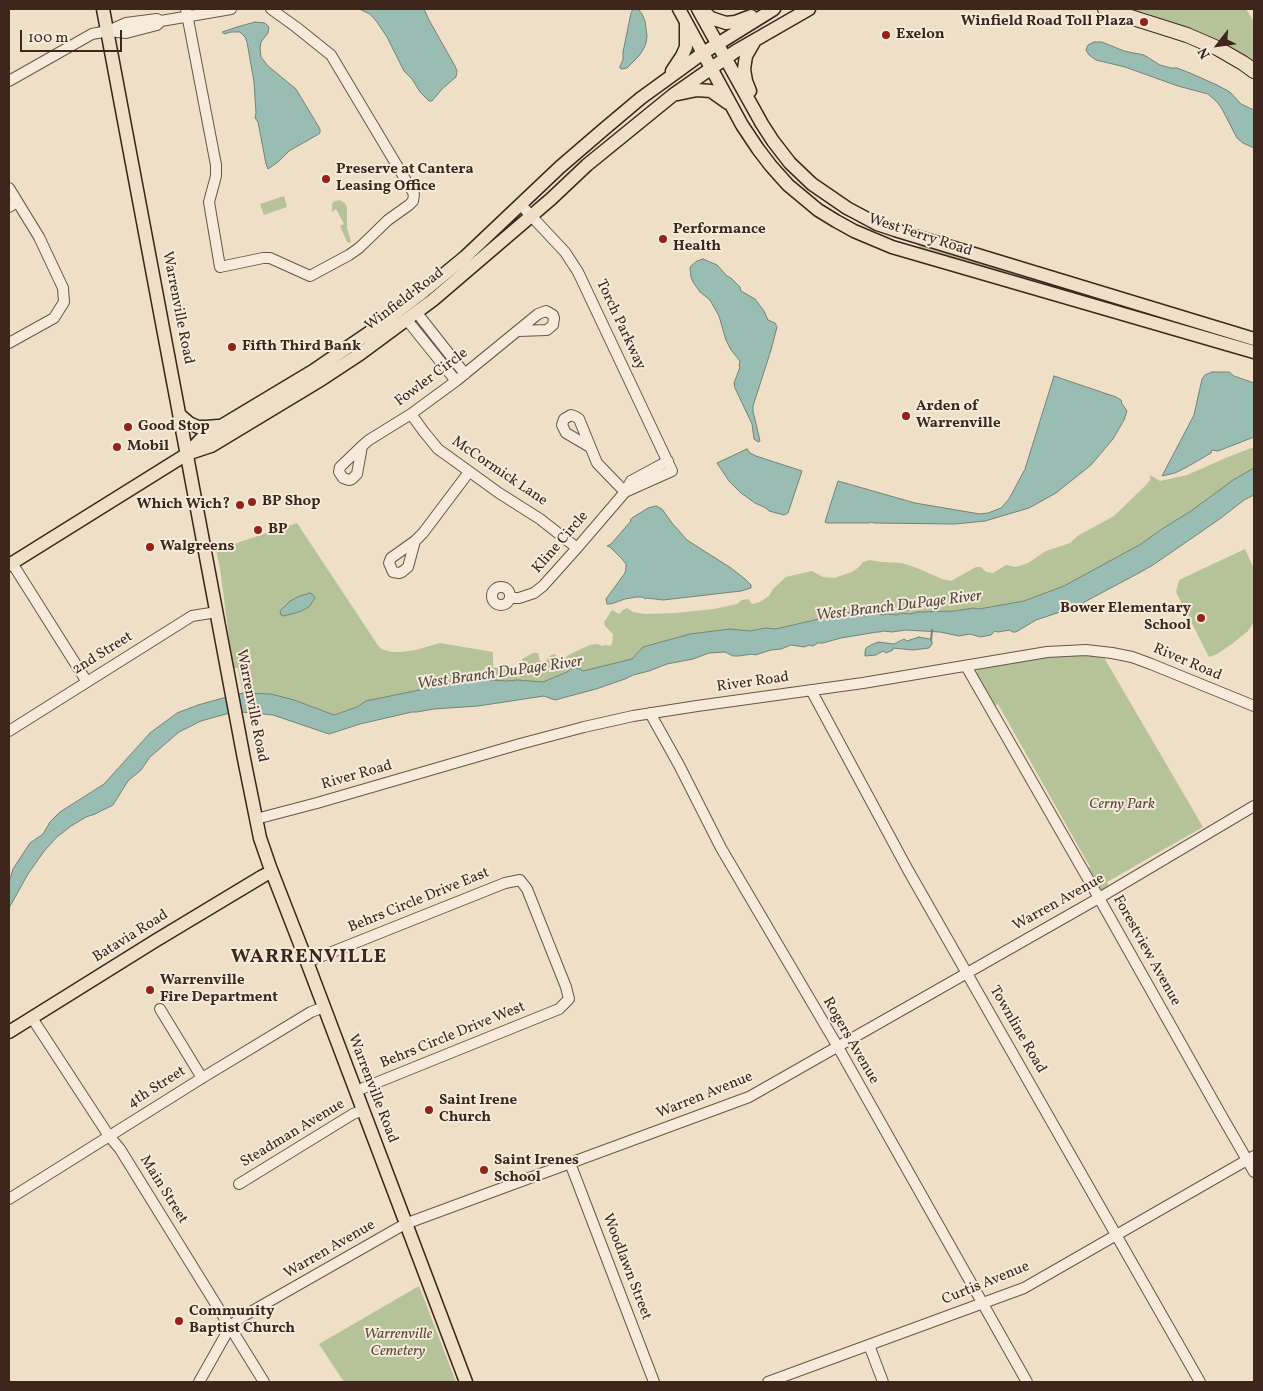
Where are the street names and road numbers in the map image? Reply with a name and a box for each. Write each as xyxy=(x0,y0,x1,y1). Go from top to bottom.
street label: West Ferry Road xyxy=(866,211,974,261)
street label: Warrenville Road xyxy=(157,250,197,366)
street label: Winfield Road xyxy=(362,264,448,336)
street label: Torch Parkway xyxy=(591,277,649,373)
street label: Fowler Circle xyxy=(392,345,472,411)
street label: McCormick Lane xyxy=(448,433,550,511)
street label: Kline Circle xyxy=(529,508,593,578)
street label: 2nd Street xyxy=(69,628,137,680)
street label: River Road xyxy=(1150,640,1224,686)
street label: Warrenville Road xyxy=(231,648,271,764)
street label: River Road xyxy=(716,669,790,697)
street label: River Road xyxy=(320,757,394,795)
street label: Behrs Circle Drive East xyxy=(346,864,492,938)
street label: Warren Avenue xyxy=(1010,870,1108,936)
street label: Forestview Avenue xyxy=(1108,892,1184,1010)
street label: Batavia Road xyxy=(90,907,172,967)
street label: Townline Road xyxy=(985,983,1049,1077)
street label: Rogers Avenue xyxy=(818,994,882,1088)
street label: Behrs Circle Drive West xyxy=(378,999,528,1073)
street label: Warrenville Road xyxy=(343,1032,401,1146)
street label: 4th Street xyxy=(124,1063,190,1113)
street label: Warren Avenue xyxy=(654,1069,756,1123)
street label: Steadman Avenue xyxy=(238,1096,348,1172)
street label: Main Street xyxy=(135,1152,191,1228)
street label: Woodlawn Street xyxy=(597,1211,655,1323)
street label: Warren Avenue xyxy=(281,1217,379,1283)
street label: Curtis Avenue xyxy=(940,1258,1032,1310)

